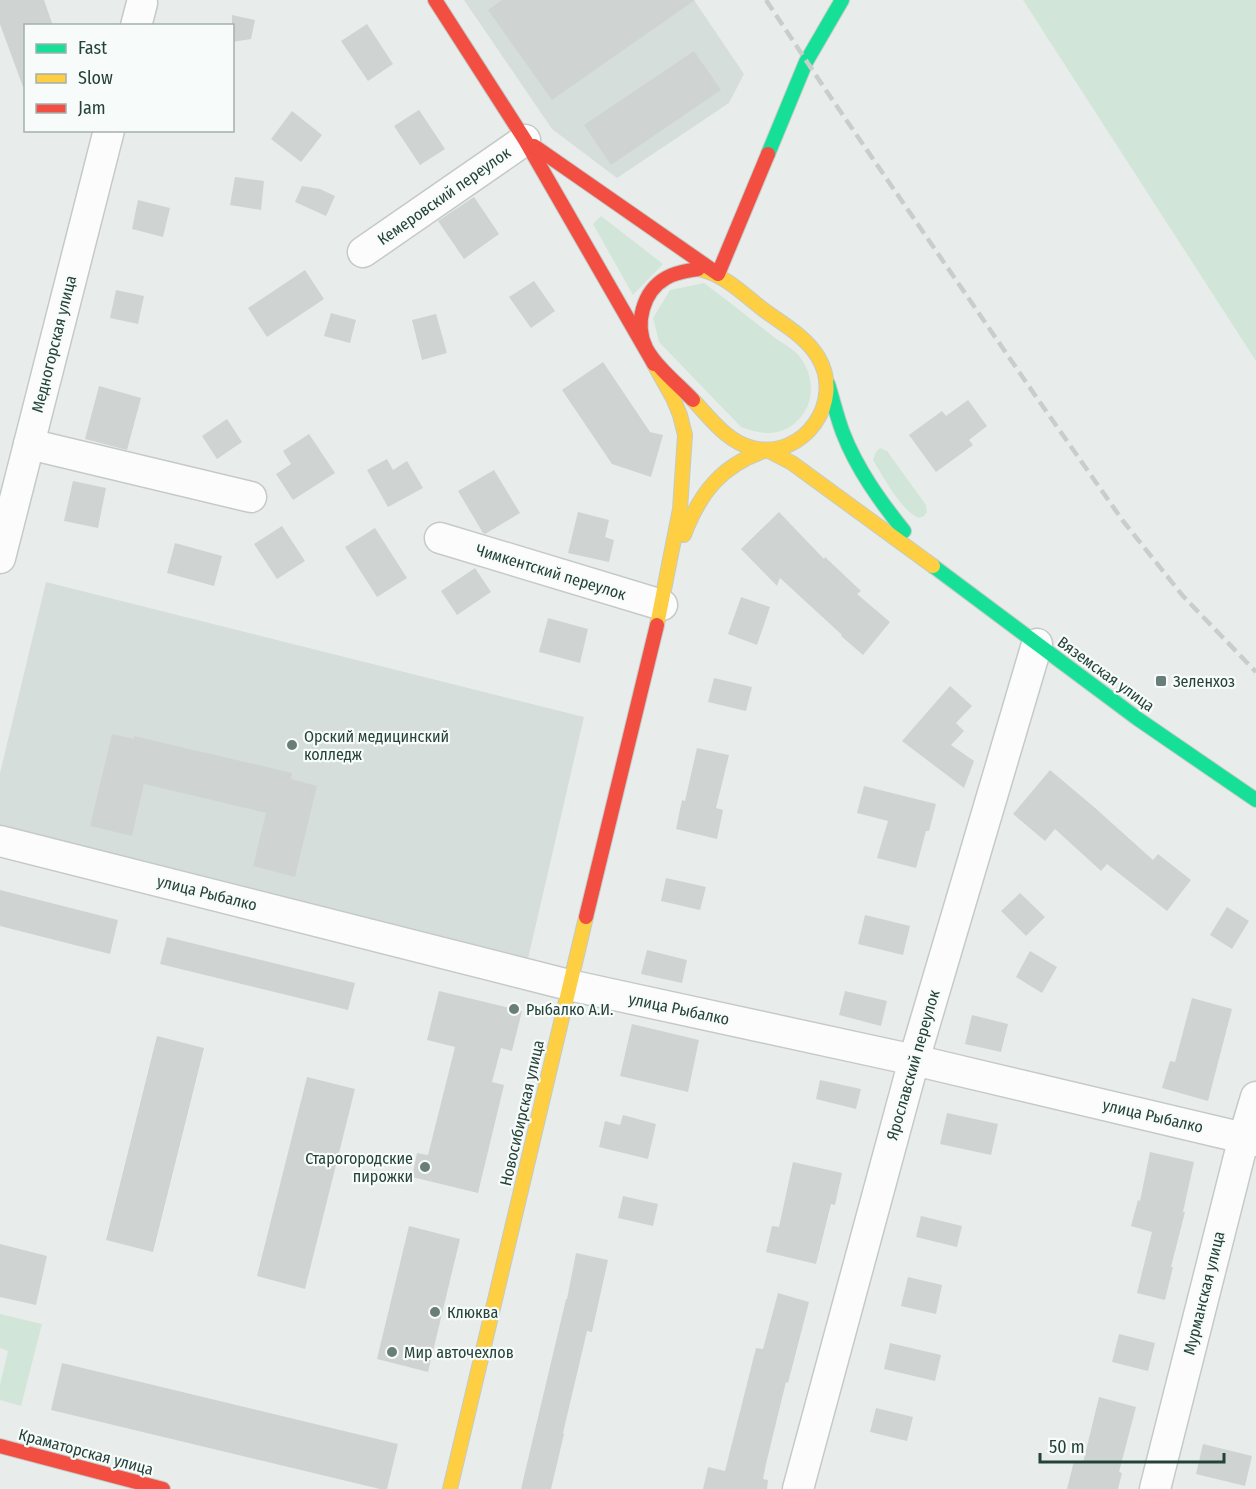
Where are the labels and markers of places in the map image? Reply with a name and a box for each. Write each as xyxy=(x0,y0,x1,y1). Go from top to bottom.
place label: Зеленхоз xyxy=(1173,672,1235,691)
marker: Зеленхоз xyxy=(1154,674,1168,688)
place label: Орский медицинский колледж xyxy=(304,727,449,764)
marker: Орский медицинский колледж xyxy=(285,738,299,752)
place label: Рыбалко А.И. xyxy=(526,1000,613,1019)
marker: Рыбалко А.И. xyxy=(507,1002,521,1016)
place label: Старогородские пирожки xyxy=(305,1149,413,1186)
marker: Старогородские пирожки xyxy=(418,1160,432,1174)
place label: Клюква xyxy=(447,1303,499,1322)
marker: Клюква xyxy=(428,1305,442,1319)
place label: Мир авточехлов xyxy=(404,1343,514,1362)
marker: Мир авточехлов xyxy=(385,1345,399,1359)

